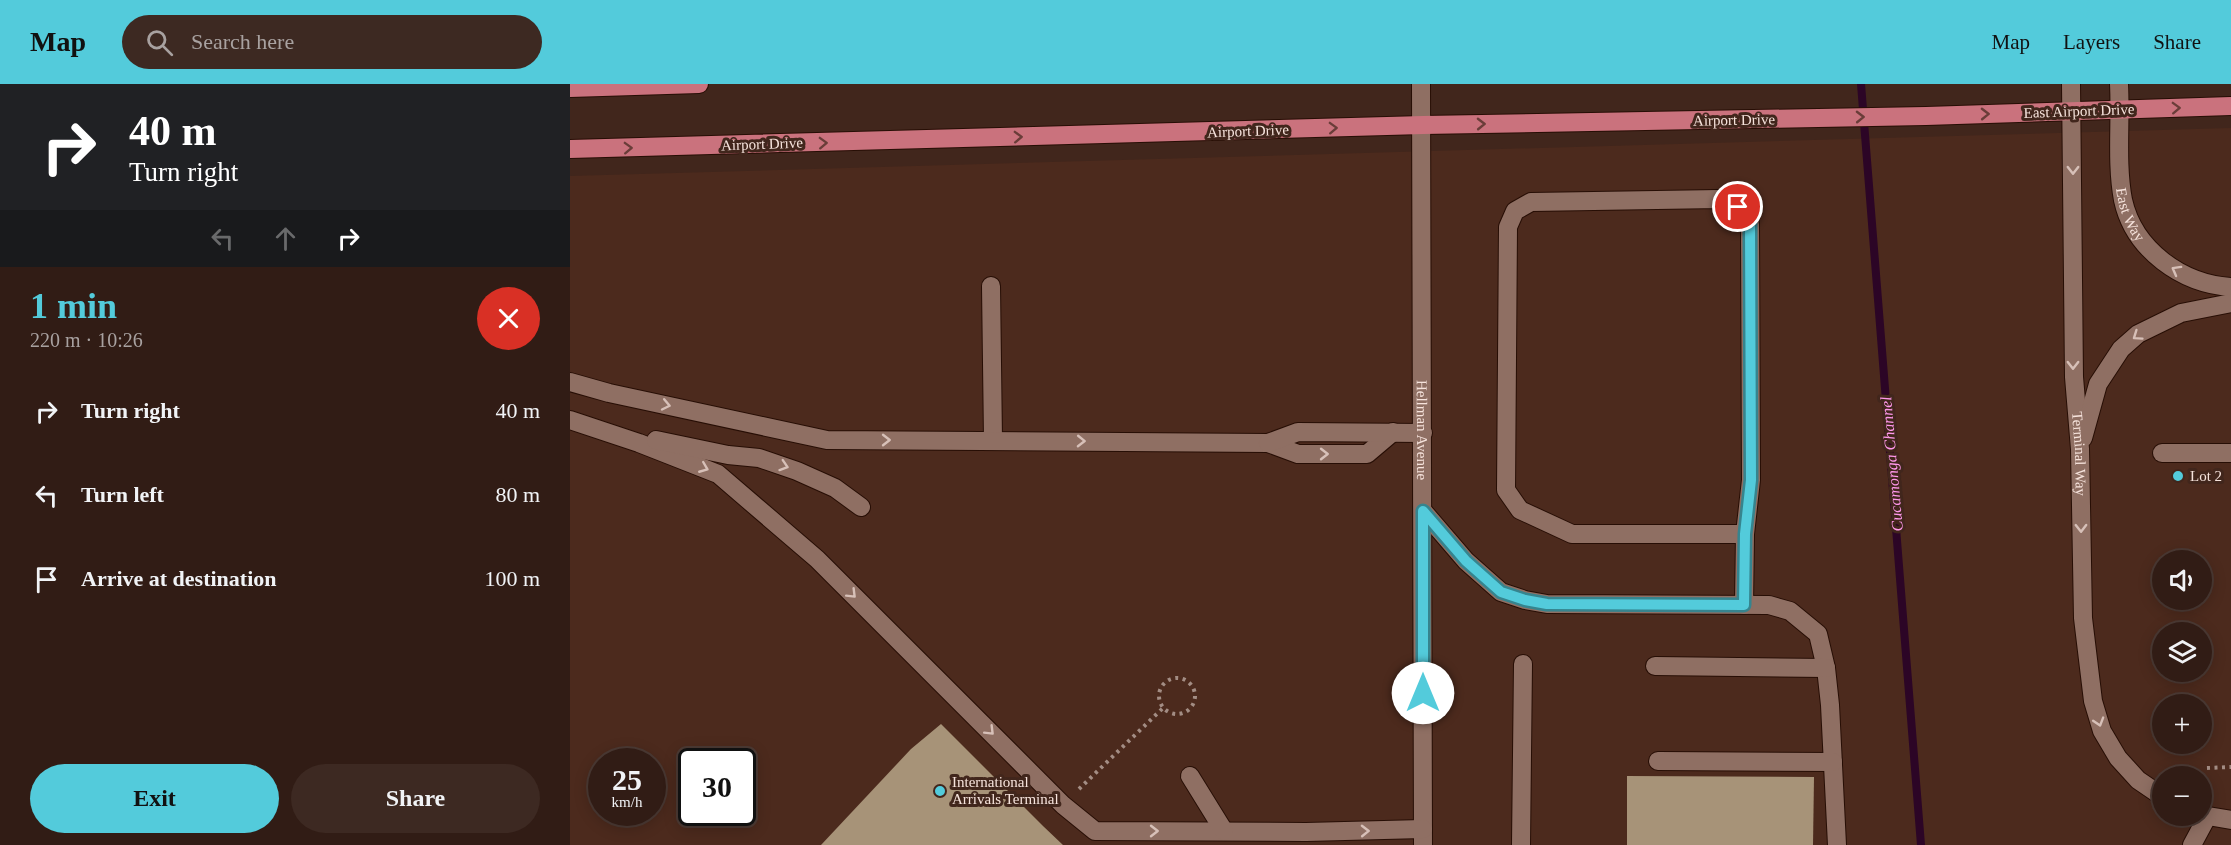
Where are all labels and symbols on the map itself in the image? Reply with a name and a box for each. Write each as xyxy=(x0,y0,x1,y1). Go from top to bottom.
street label: East Airport Drive xyxy=(2023,101,2135,121)
one-way arrow xyxy=(2171,102,2180,114)
one-way arrow xyxy=(1980,108,1989,120)
street label: Airport Drive xyxy=(1693,111,1776,129)
one-way arrow xyxy=(1855,111,1864,123)
one-way arrow xyxy=(1477,118,1486,130)
street label: Airport Drive xyxy=(1207,122,1290,140)
one-way arrow xyxy=(1328,122,1337,135)
one-way arrow xyxy=(1014,131,1023,144)
street label: Airport Drive xyxy=(721,135,804,153)
one-way arrow xyxy=(819,136,828,149)
one-way arrow xyxy=(624,142,633,154)
one-way arrow xyxy=(2067,166,2079,175)
pin xyxy=(1712,181,1763,232)
street label: East Way xyxy=(2113,187,2148,245)
one-way arrow xyxy=(2172,266,2182,278)
one-way arrow xyxy=(2133,329,2144,340)
one-way arrow xyxy=(2067,361,2080,370)
street label: Hellman Avenue xyxy=(1414,380,1430,480)
water label: Cucamonga Channel xyxy=(1877,395,1907,532)
one-way arrow xyxy=(661,398,671,411)
street label: Terminal Way xyxy=(2069,411,2089,497)
one-way arrow xyxy=(881,434,890,446)
one-way arrow xyxy=(1076,435,1085,447)
one-way arrow xyxy=(1320,448,1329,460)
one-way arrow xyxy=(778,459,789,472)
one-way arrow xyxy=(698,461,709,473)
place label: Lot 2 xyxy=(2190,468,2222,484)
marker: Lot 2 xyxy=(2171,469,2185,483)
one-way arrow xyxy=(2075,524,2087,533)
one-way arrow xyxy=(845,587,856,597)
position arrow xyxy=(1391,661,1455,725)
one-way arrow xyxy=(2092,716,2104,727)
one-way arrow xyxy=(983,725,994,735)
speed limit sign: 30 xyxy=(678,748,756,826)
place label: International Arrivals Terminal xyxy=(952,774,1059,807)
marker: International Arrivals Terminal xyxy=(933,784,947,798)
one-way arrow xyxy=(1360,824,1369,837)
one-way arrow xyxy=(1149,825,1158,837)

